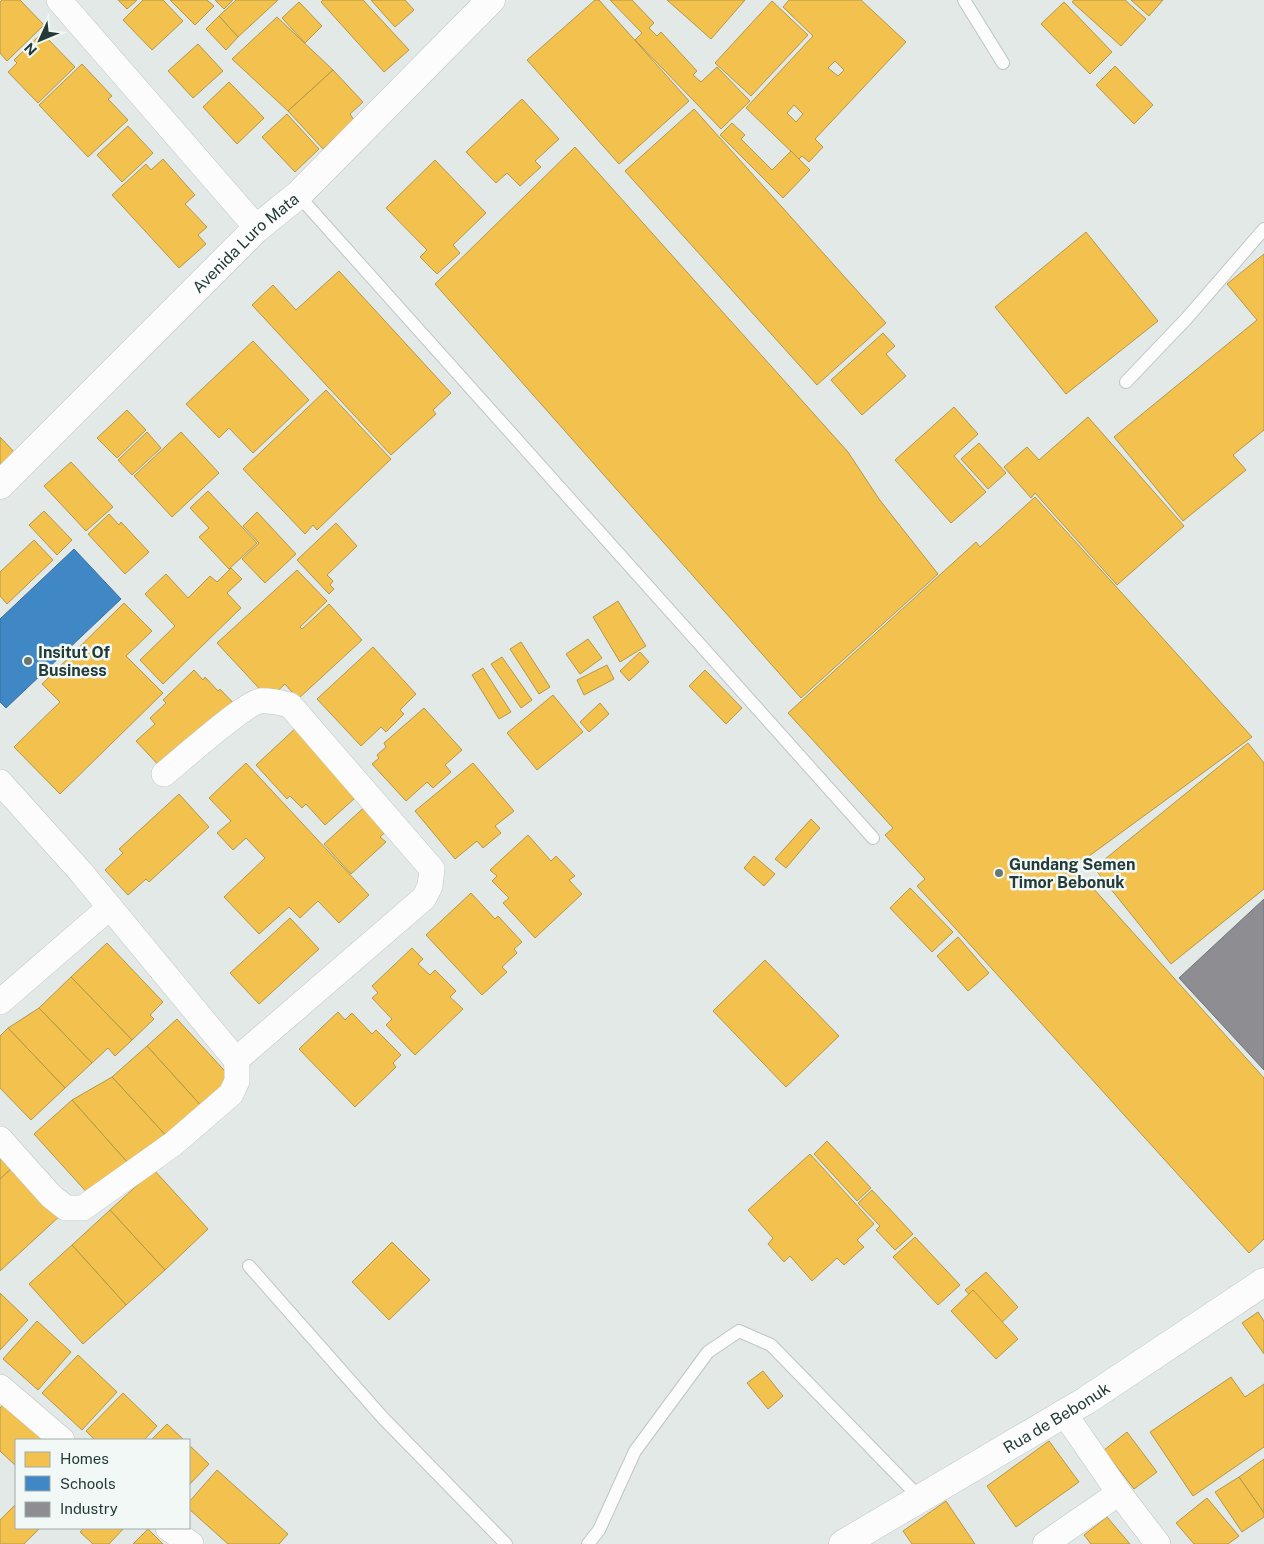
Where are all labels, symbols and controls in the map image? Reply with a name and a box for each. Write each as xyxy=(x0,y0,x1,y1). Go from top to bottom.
north arrow xyxy=(15,15,65,65)
text: N xyxy=(21,40,40,59)
street label: Avenida Luro Mata xyxy=(189,189,303,297)
place label: Insitut Of Business xyxy=(38,643,111,680)
marker: Insitut Of Business xyxy=(22,655,34,667)
place label: Gundang Semen Timor Bebonuk xyxy=(1009,855,1135,892)
marker: Gundang Semen Timor Bebonuk xyxy=(993,867,1005,879)
street label: Rua de Bebonuk xyxy=(1000,1379,1114,1457)
legend xyxy=(15,1439,190,1529)
text: Homes xyxy=(60,1450,109,1467)
text: Schools xyxy=(60,1475,116,1492)
text: Industry xyxy=(60,1500,118,1517)

